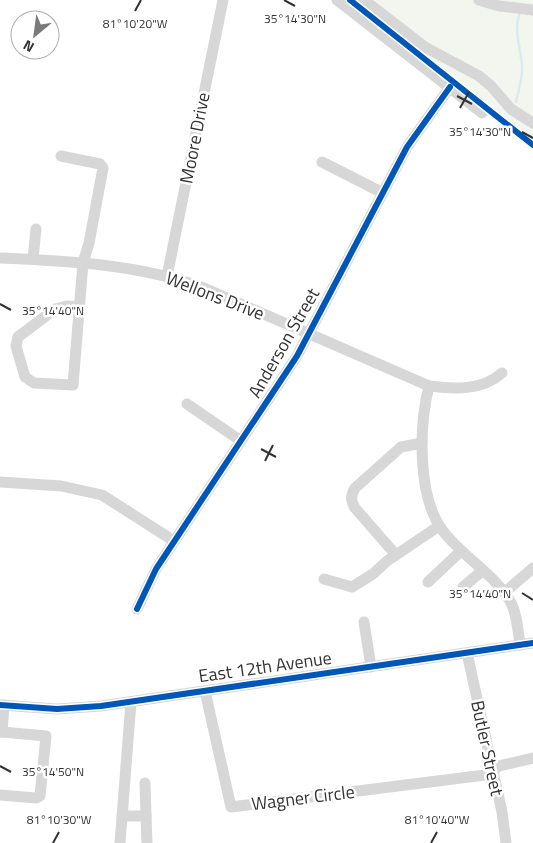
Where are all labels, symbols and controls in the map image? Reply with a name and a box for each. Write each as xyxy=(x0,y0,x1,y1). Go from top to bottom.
text: 35°14'30"N xyxy=(264,9,326,28)
north arrow xyxy=(10,10,60,60)
text: 81°10'20"W xyxy=(103,14,168,33)
text: N xyxy=(19,35,38,58)
street label: Moore Drive xyxy=(172,90,217,186)
text: 35°14'30"N xyxy=(449,122,511,141)
street label: Wellons Drive xyxy=(162,264,268,327)
street label: Anderson Street xyxy=(241,282,326,403)
text: 35°14'40"N xyxy=(22,301,84,320)
text: 35°14'40"N xyxy=(449,584,511,603)
street label: East 12th Avenue xyxy=(197,644,333,689)
street label: Butler Street xyxy=(464,698,511,799)
text: 35°14'50"N xyxy=(22,762,84,781)
street label: Wagner Circle xyxy=(250,778,356,817)
text: 81°10'30"W xyxy=(27,810,92,829)
text: 81°10'40"W xyxy=(405,810,470,829)

